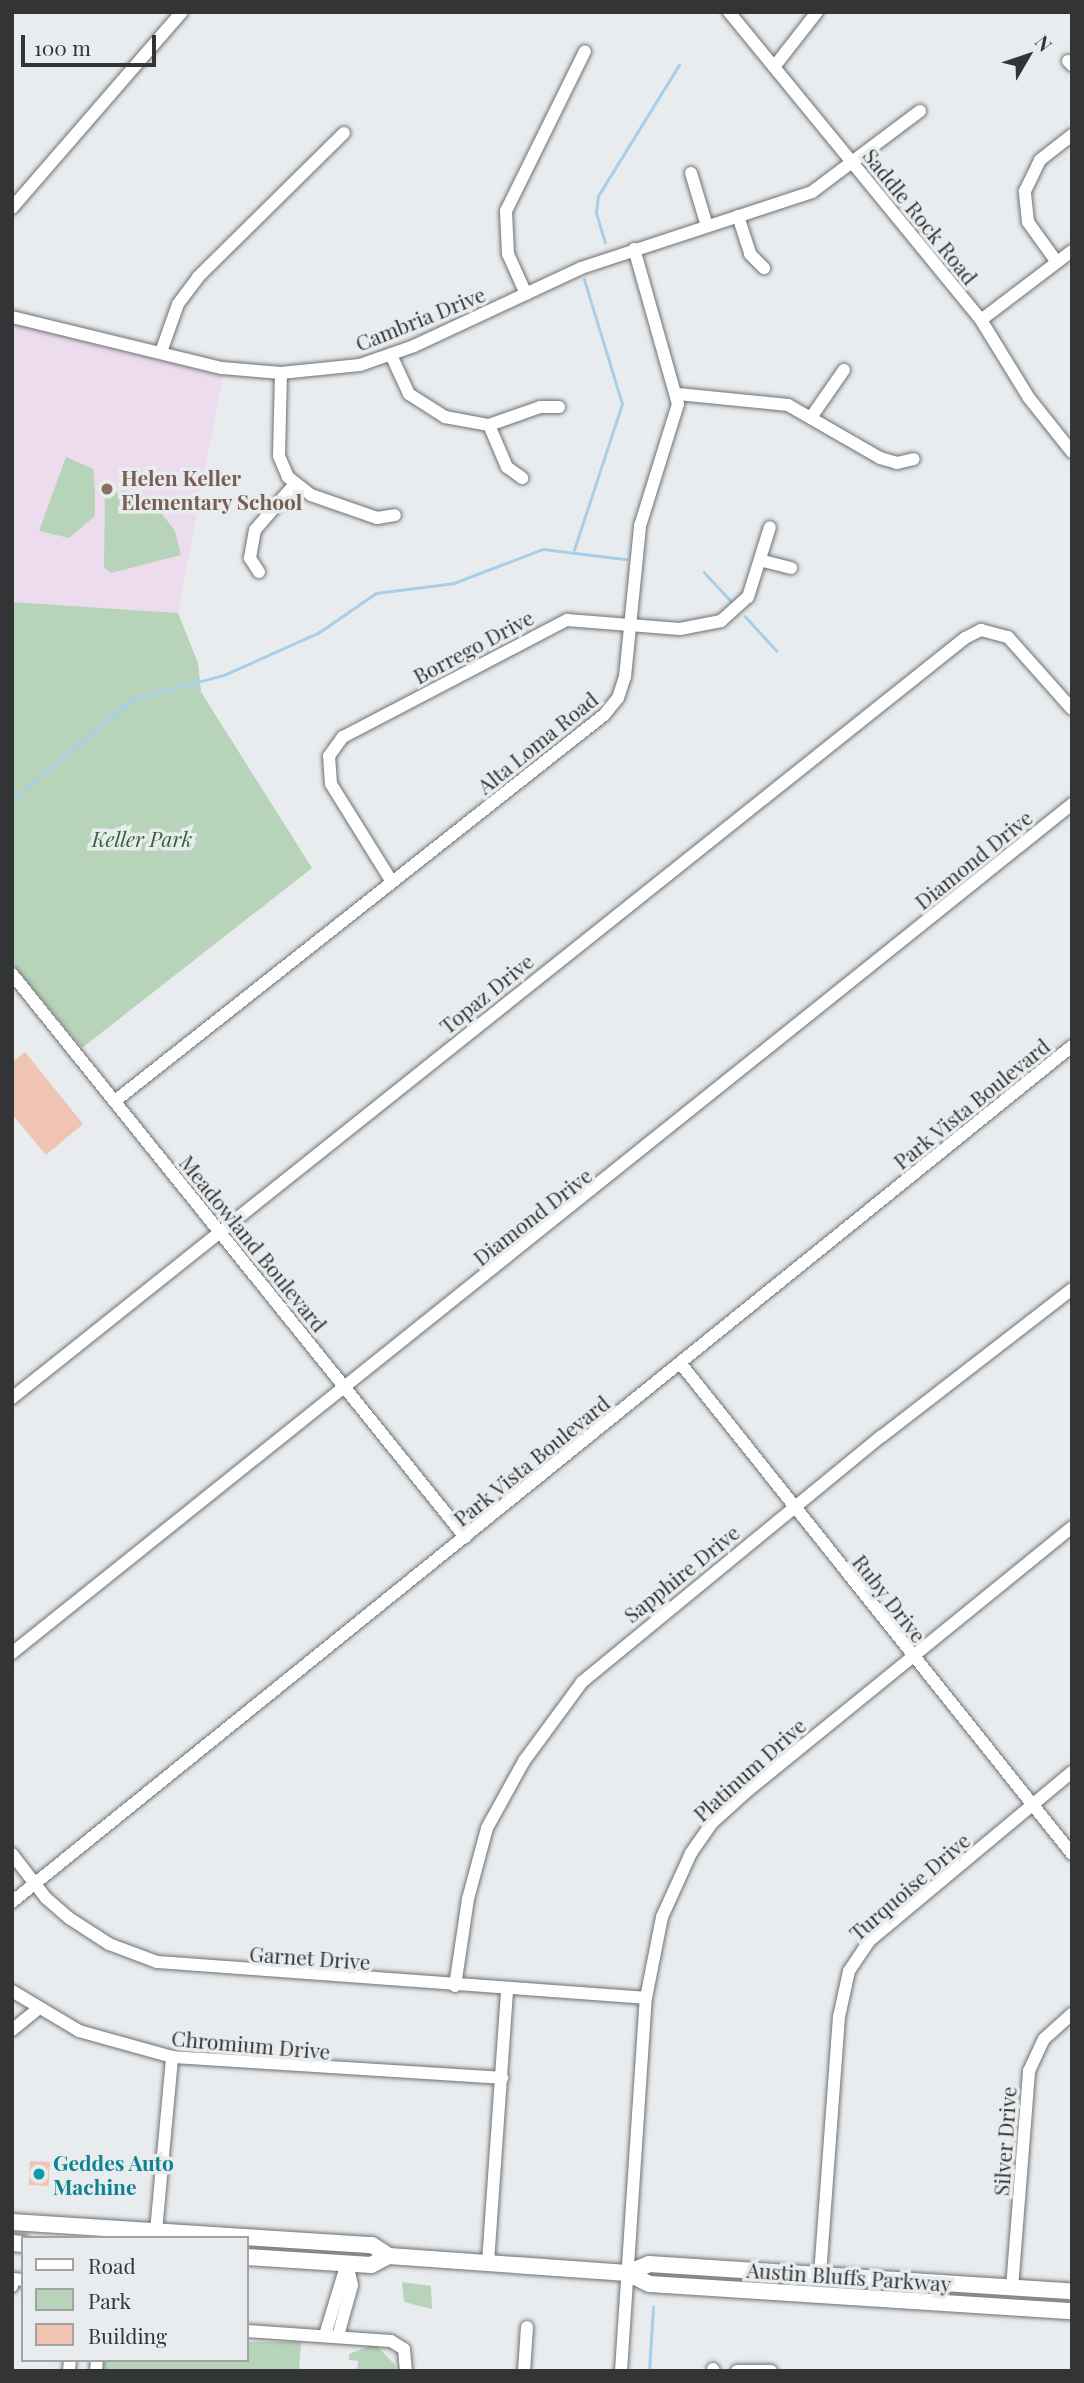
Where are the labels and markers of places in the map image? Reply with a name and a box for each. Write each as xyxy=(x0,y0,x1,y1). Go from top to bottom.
place label: Helen Keller Elementary School xyxy=(121,464,303,514)
marker: Helen Keller Elementary School xyxy=(99,481,115,497)
place label: Geddes Auto Machine xyxy=(53,2149,175,2199)
marker: Geddes Auto Machine xyxy=(31,2166,47,2182)

